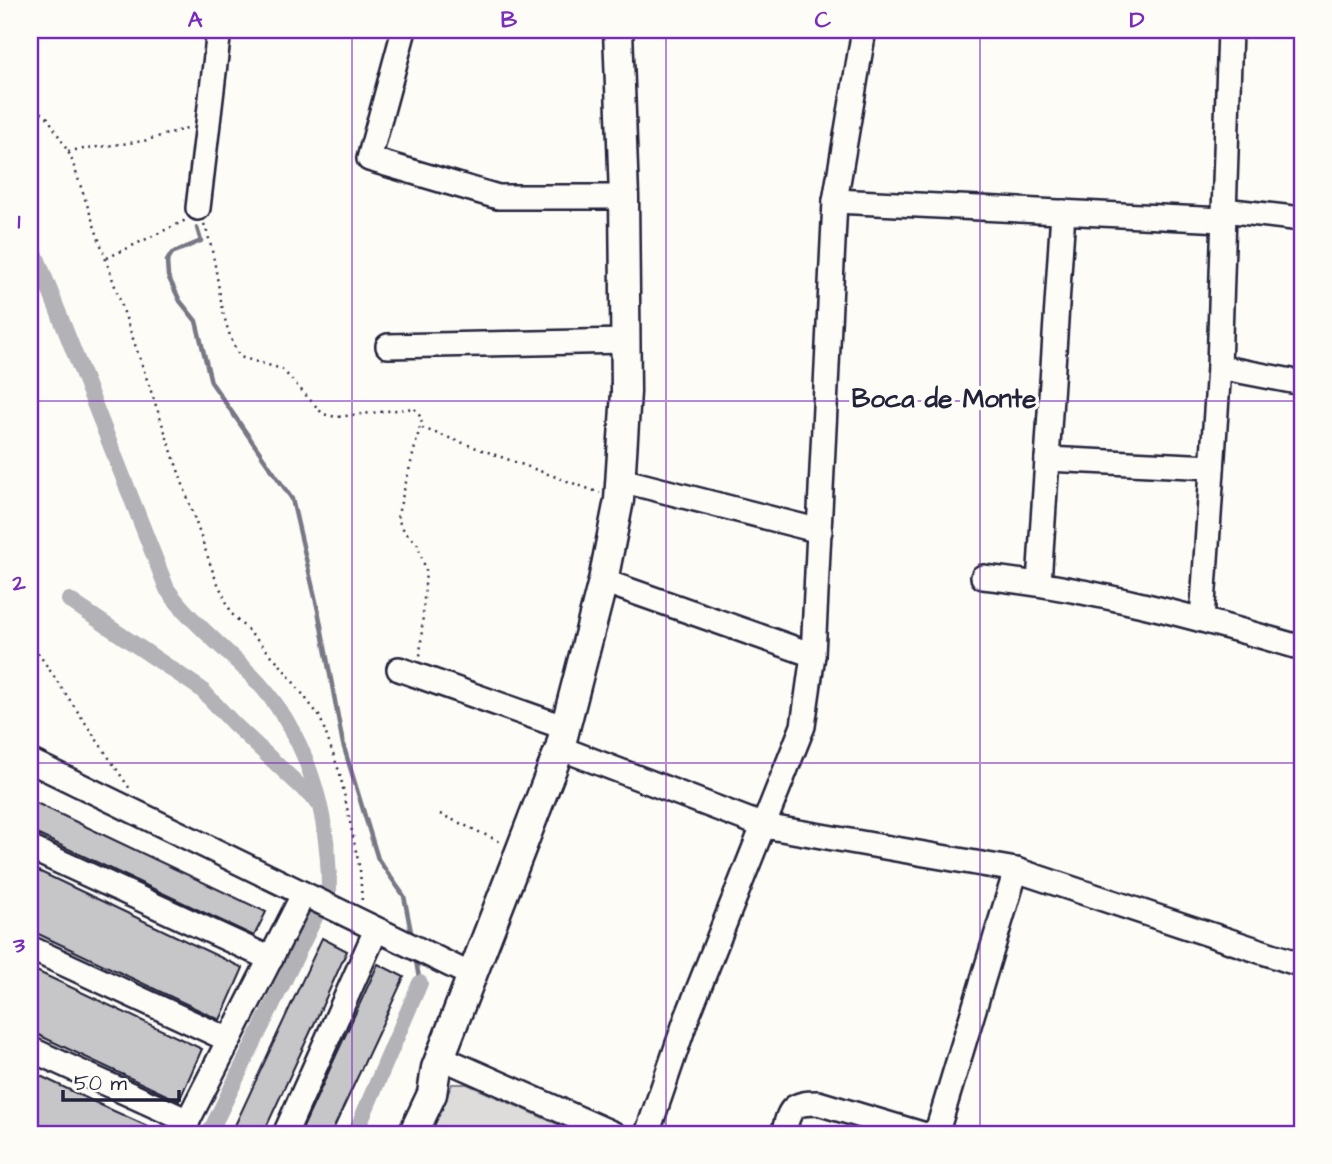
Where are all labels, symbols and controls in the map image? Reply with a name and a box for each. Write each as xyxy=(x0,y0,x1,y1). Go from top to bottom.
text: A xyxy=(188,4,203,36)
text: B xyxy=(501,4,518,36)
text: C xyxy=(815,4,832,36)
text: D xyxy=(1130,4,1145,36)
text: 1 xyxy=(18,205,21,237)
district label: Boca de Monte xyxy=(852,381,1036,417)
text: 2 xyxy=(11,567,26,599)
text: 3 xyxy=(12,929,25,961)
scale bar xyxy=(63,1059,178,1103)
text: 50 m xyxy=(74,1069,128,1098)

